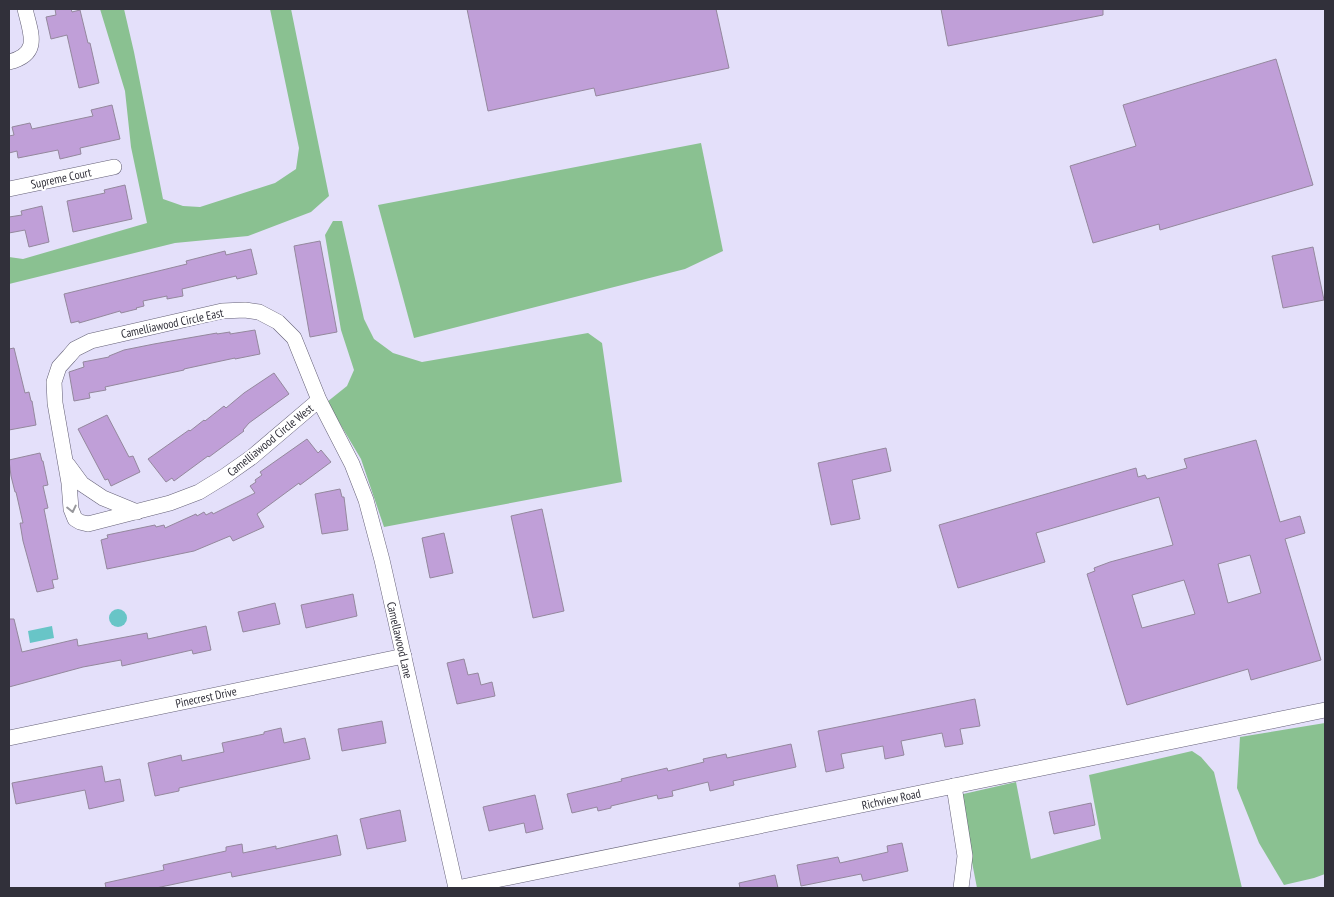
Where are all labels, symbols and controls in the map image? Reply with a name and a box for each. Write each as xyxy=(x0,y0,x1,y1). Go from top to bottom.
street label: Supreme Court xyxy=(29,164,93,192)
street label: Camelliawood Circle East xyxy=(119,305,225,341)
street label: Camelliawood Circle West xyxy=(224,400,317,479)
one-way arrow xyxy=(66,504,77,513)
street label: Camellawood Lane xyxy=(384,600,416,680)
street label: Pinecrest Drive xyxy=(174,683,238,711)
street label: Richview Road xyxy=(860,785,922,813)

